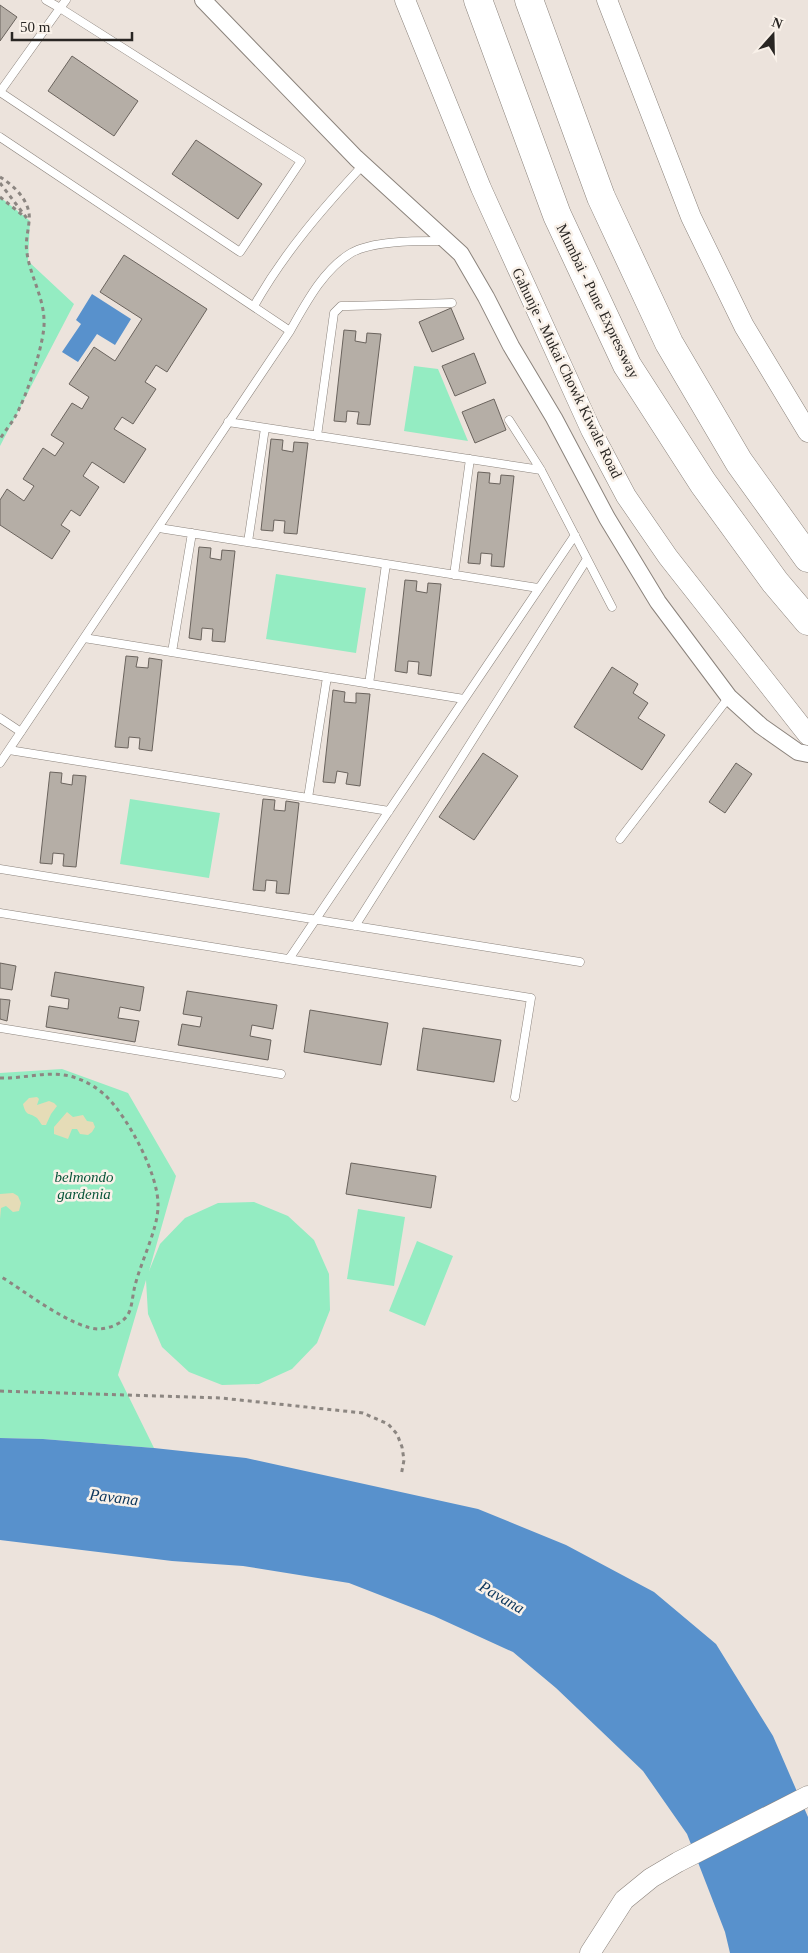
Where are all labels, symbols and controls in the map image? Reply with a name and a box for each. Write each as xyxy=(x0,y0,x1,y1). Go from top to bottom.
scale bar xyxy=(12,10,132,42)
north arrow xyxy=(748,10,798,60)
text: N xyxy=(770,14,785,32)
text: 50 m xyxy=(20,19,51,35)
street label: Mumbai - Pune Expressway xyxy=(554,221,643,381)
street label: Gahunje - Mukai Chowk Kiwale Road xyxy=(509,265,625,481)
park label: belmondo gardenia xyxy=(54,1169,114,1202)
water label: Pavana xyxy=(88,1485,139,1508)
water label: Pavana xyxy=(476,1577,527,1617)

